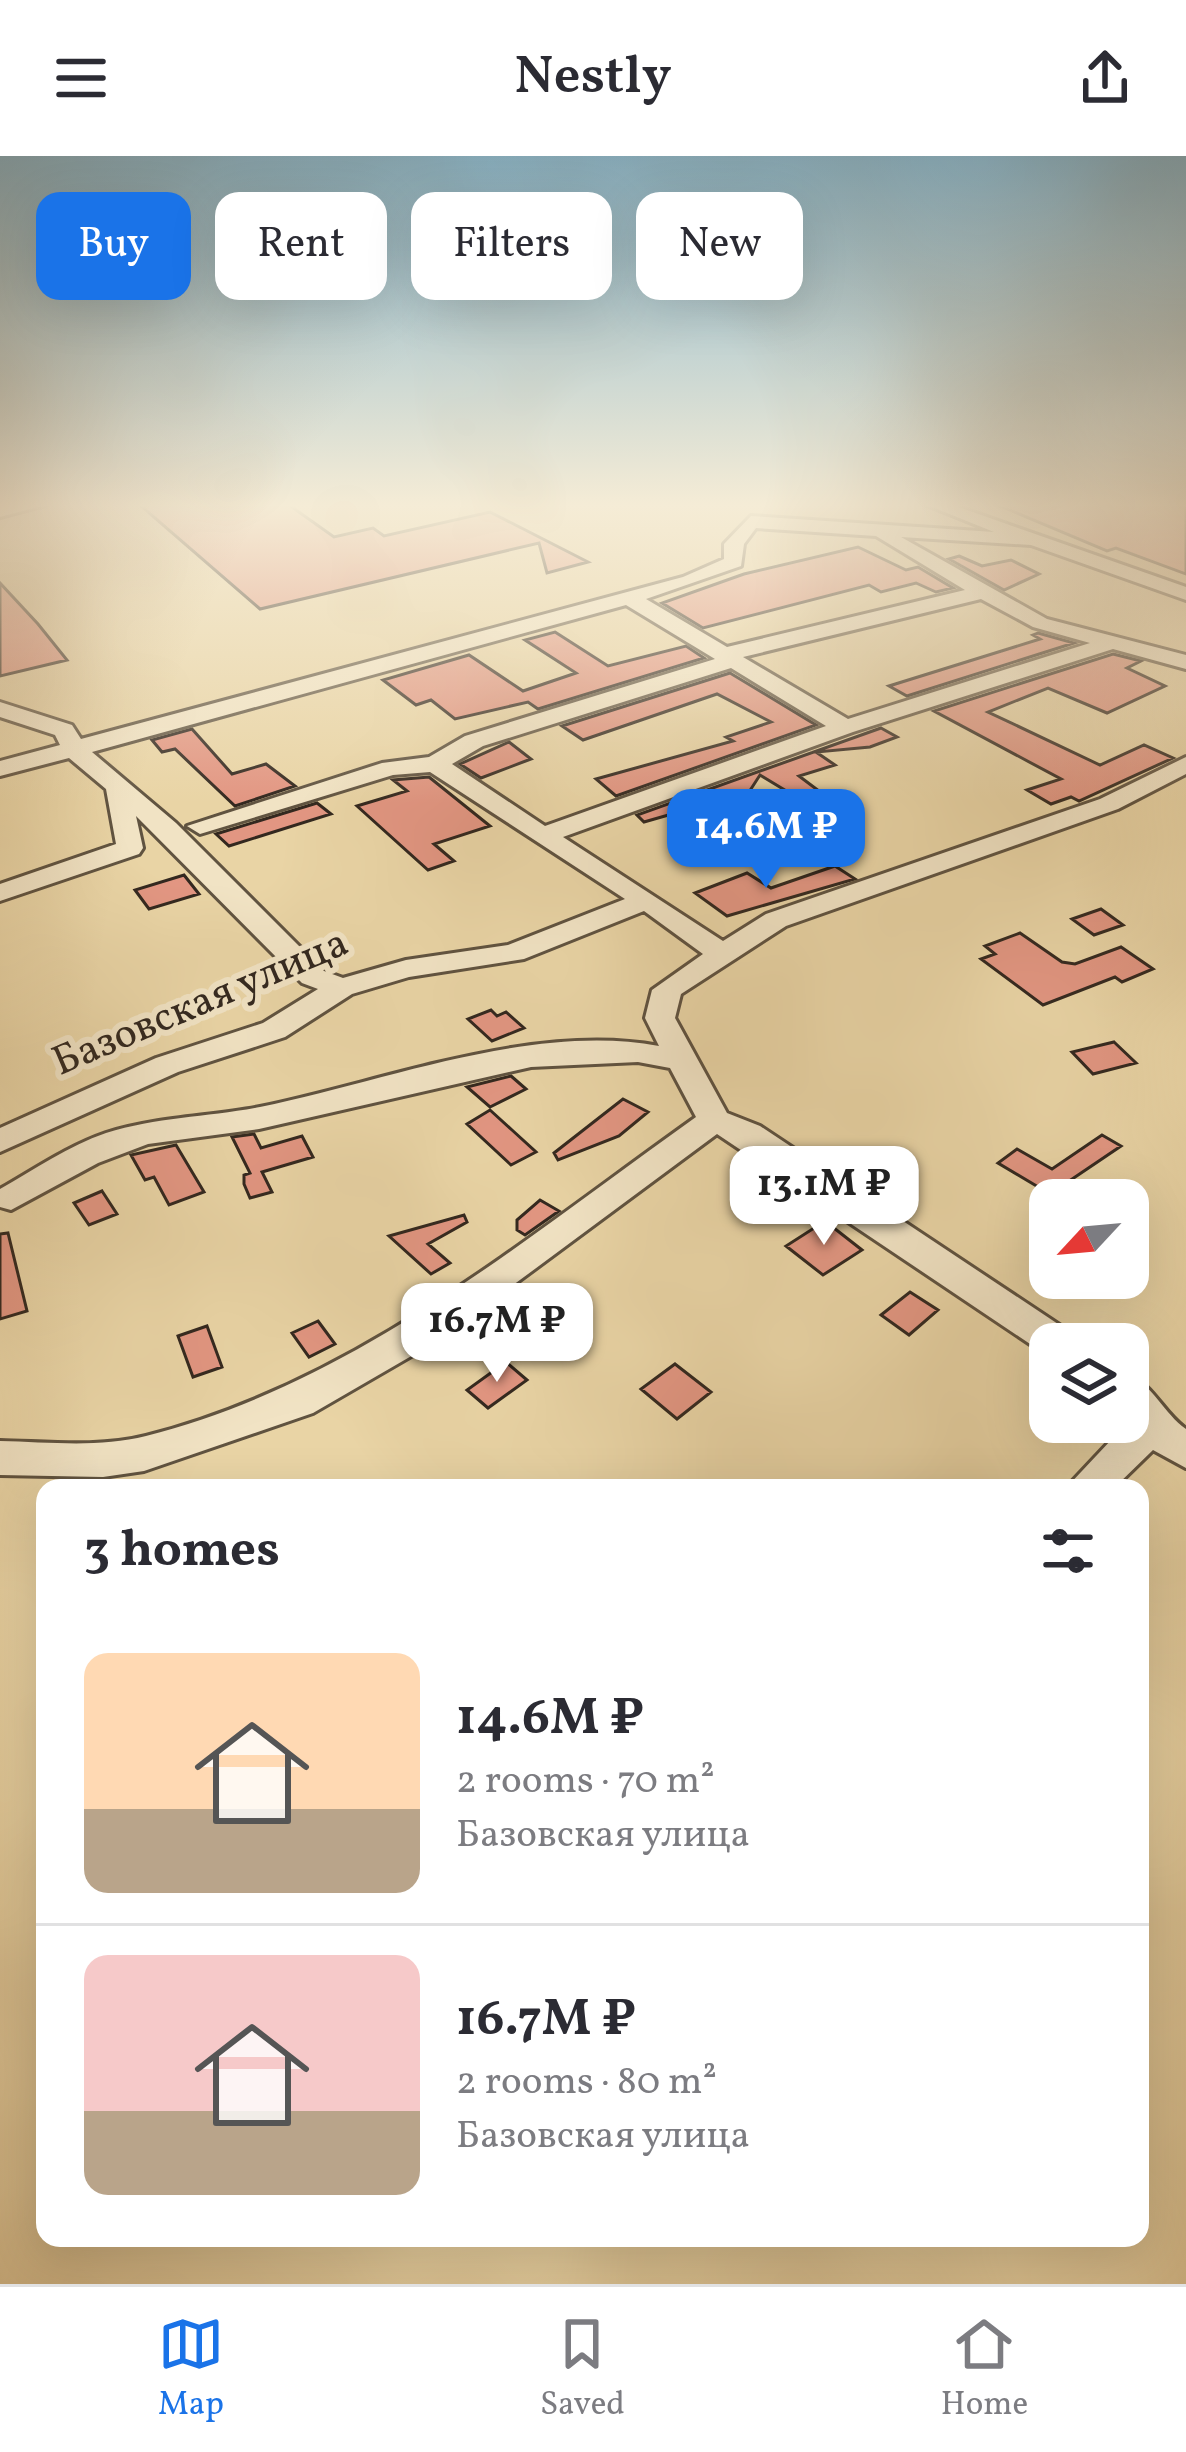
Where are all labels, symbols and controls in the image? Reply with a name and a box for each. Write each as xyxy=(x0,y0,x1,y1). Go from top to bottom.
text: Nestly xyxy=(514,41,672,116)
icon: menu xyxy=(48,45,114,111)
icon: share xyxy=(1072,45,1138,111)
chip: Buy xyxy=(36,192,191,300)
chip: Rent xyxy=(215,192,387,300)
chip: Filters xyxy=(411,192,612,300)
chip: New xyxy=(636,192,803,300)
pin: 14.6M ₽ xyxy=(655,789,877,891)
text: 14.6M ₽ xyxy=(694,801,838,855)
street label: Базовская улица xyxy=(44,915,358,1093)
pin: 13.1M ₽ xyxy=(713,1146,935,1248)
text: 13.1M ₽ xyxy=(757,1158,891,1212)
north arrow xyxy=(1029,1179,1149,1299)
map controls xyxy=(1029,1179,1149,1443)
pin: 16.7M ₽ xyxy=(386,1283,608,1385)
text: 16.7M ₽ xyxy=(428,1295,566,1349)
button: layers xyxy=(1029,1323,1149,1443)
text: 3 homes xyxy=(84,1516,280,1587)
icon: filters xyxy=(1035,1518,1101,1584)
text: 14.6M ₽ xyxy=(456,1684,644,1755)
icon: home xyxy=(180,1701,324,1845)
text: 2 rooms · 70 m² xyxy=(456,1755,715,1809)
text: Базовская улица xyxy=(456,1809,750,1863)
text: 16.7M ₽ xyxy=(456,1985,636,2056)
icon: home xyxy=(180,2003,324,2147)
text: 2 rooms · 80 m² xyxy=(456,2056,717,2110)
text: Базовская улица xyxy=(456,2110,750,2164)
tab: Map xyxy=(158,2311,224,2429)
tab: Saved xyxy=(540,2311,625,2429)
tab: Home xyxy=(941,2311,1028,2429)

